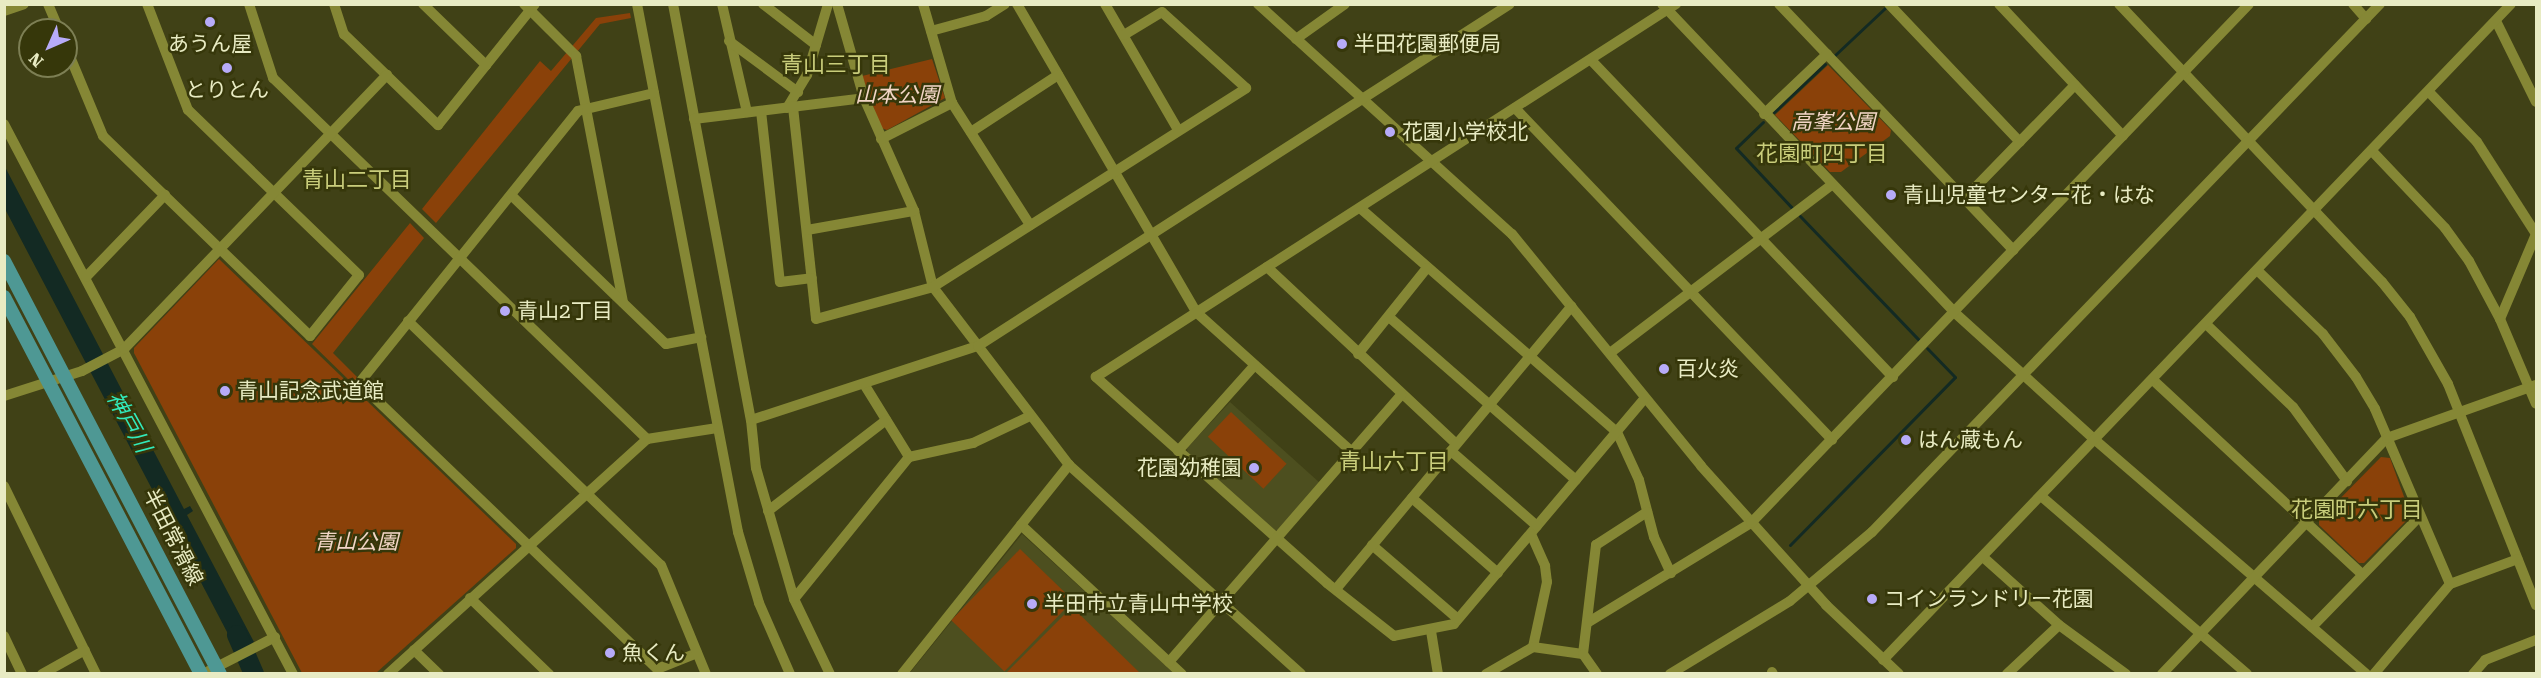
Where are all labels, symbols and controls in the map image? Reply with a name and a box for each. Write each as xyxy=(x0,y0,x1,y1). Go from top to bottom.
marker: あうん屋 xyxy=(203,15,217,29)
north arrow xyxy=(18,18,78,78)
place label: あうん屋 xyxy=(168,31,252,57)
place label: 半田花園郵便局 xyxy=(1354,31,1501,57)
marker: 半田花園郵便局 xyxy=(1335,37,1349,51)
text: N xyxy=(25,49,47,71)
district label: 青山三丁目 xyxy=(781,52,891,78)
marker: とりとん xyxy=(220,61,234,75)
place label: とりとん xyxy=(185,77,269,103)
park label: 山本公園 xyxy=(855,82,939,108)
park label: 高峯公園 xyxy=(1791,109,1875,135)
place label: 花園小学校北 xyxy=(1402,119,1528,145)
marker: 花園小学校北 xyxy=(1383,125,1397,139)
district label: 花園町四丁目 xyxy=(1756,141,1888,167)
district label: 青山二丁目 xyxy=(302,167,412,193)
place label: 青山児童センター花・はな xyxy=(1903,182,2155,208)
marker: 青山児童センター花・はな xyxy=(1884,188,1898,202)
place label: 青山2丁目 xyxy=(517,298,613,324)
marker: 青山2丁目 xyxy=(498,304,512,318)
place label: 百火炎 xyxy=(1676,356,1739,382)
marker: 百火炎 xyxy=(1657,362,1671,376)
place label: 青山記念武道館 xyxy=(237,378,384,404)
marker: 青山記念武道館 xyxy=(218,384,232,398)
water label: 神戸川 xyxy=(101,387,157,457)
place label: はん蔵もん xyxy=(1918,427,2023,453)
marker: はん蔵もん xyxy=(1899,433,1913,447)
district label: 青山六丁目 xyxy=(1339,449,1449,475)
place label: 花園幼稚園 xyxy=(1137,455,1242,481)
marker: 花園幼稚園 xyxy=(1247,461,1261,475)
street label: 半田常滑線 xyxy=(138,485,208,589)
district label: 花園町六丁目 xyxy=(2291,497,2423,523)
park label: 青山公園 xyxy=(314,529,398,555)
place label: コインランドリー花園 xyxy=(1884,586,2094,612)
place label: 半田市立青山中学校 xyxy=(1044,591,1233,617)
marker: コインランドリー花園 xyxy=(1865,592,1879,606)
marker: 半田市立青山中学校 xyxy=(1025,597,1039,611)
place label: 魚くん xyxy=(622,640,685,666)
marker: 魚くん xyxy=(603,646,617,660)

